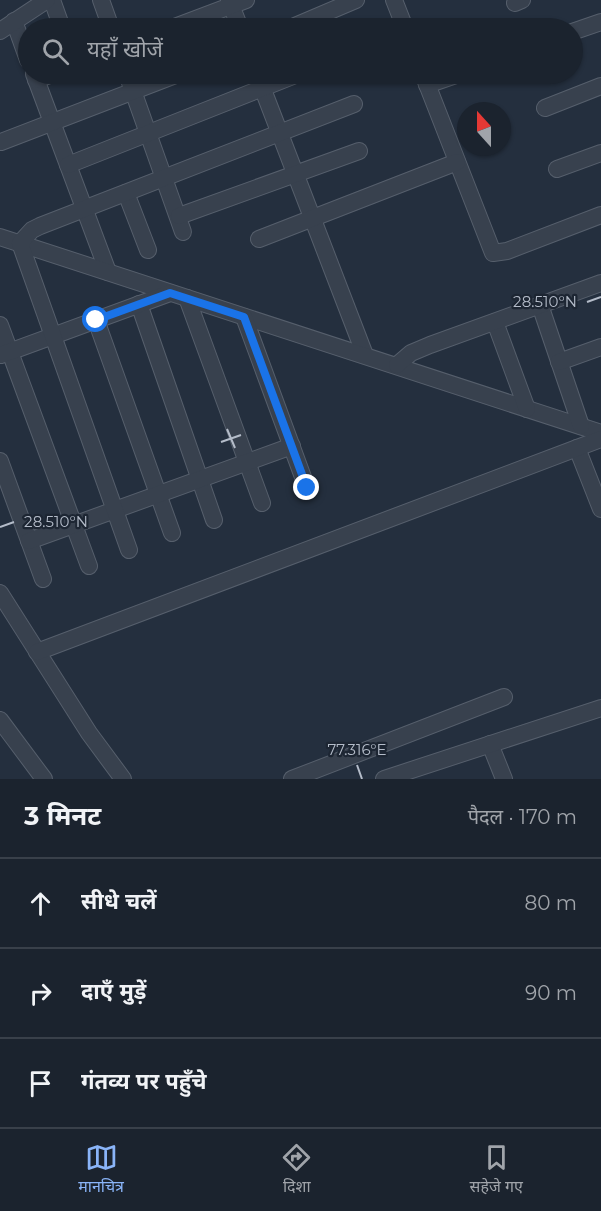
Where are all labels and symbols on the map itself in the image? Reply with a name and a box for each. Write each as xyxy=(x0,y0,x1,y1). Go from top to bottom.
north arrow xyxy=(457,102,511,156)
text: 28.510°N xyxy=(513,292,577,311)
route start xyxy=(82,306,108,332)
route end xyxy=(293,474,319,500)
text: 28.510°N xyxy=(24,512,88,531)
text: 77.316°E xyxy=(327,740,387,759)

